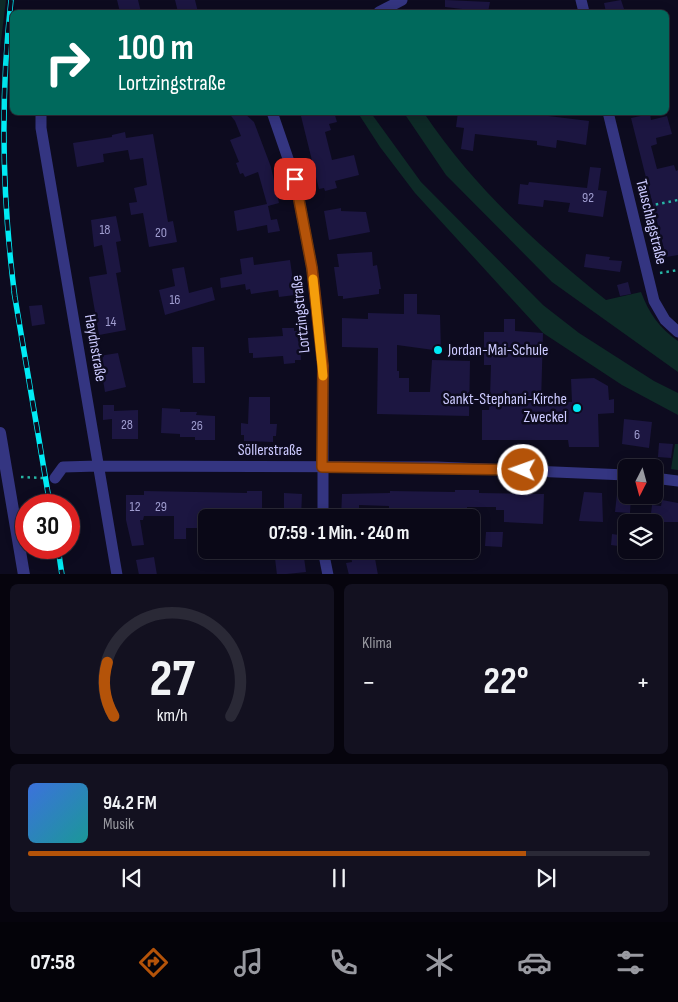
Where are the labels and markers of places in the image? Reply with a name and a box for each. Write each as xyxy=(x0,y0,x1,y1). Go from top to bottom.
pin xyxy=(274,158,316,200)
place label: Jordan-Mai-Schule xyxy=(447,341,548,360)
marker: Jordan-Mai-Schule xyxy=(432,344,444,356)
place label: Sankt-Stephani-Kirche Zweckel xyxy=(443,390,567,427)
marker: Sankt-Stephani-Kirche Zweckel xyxy=(571,402,583,414)

